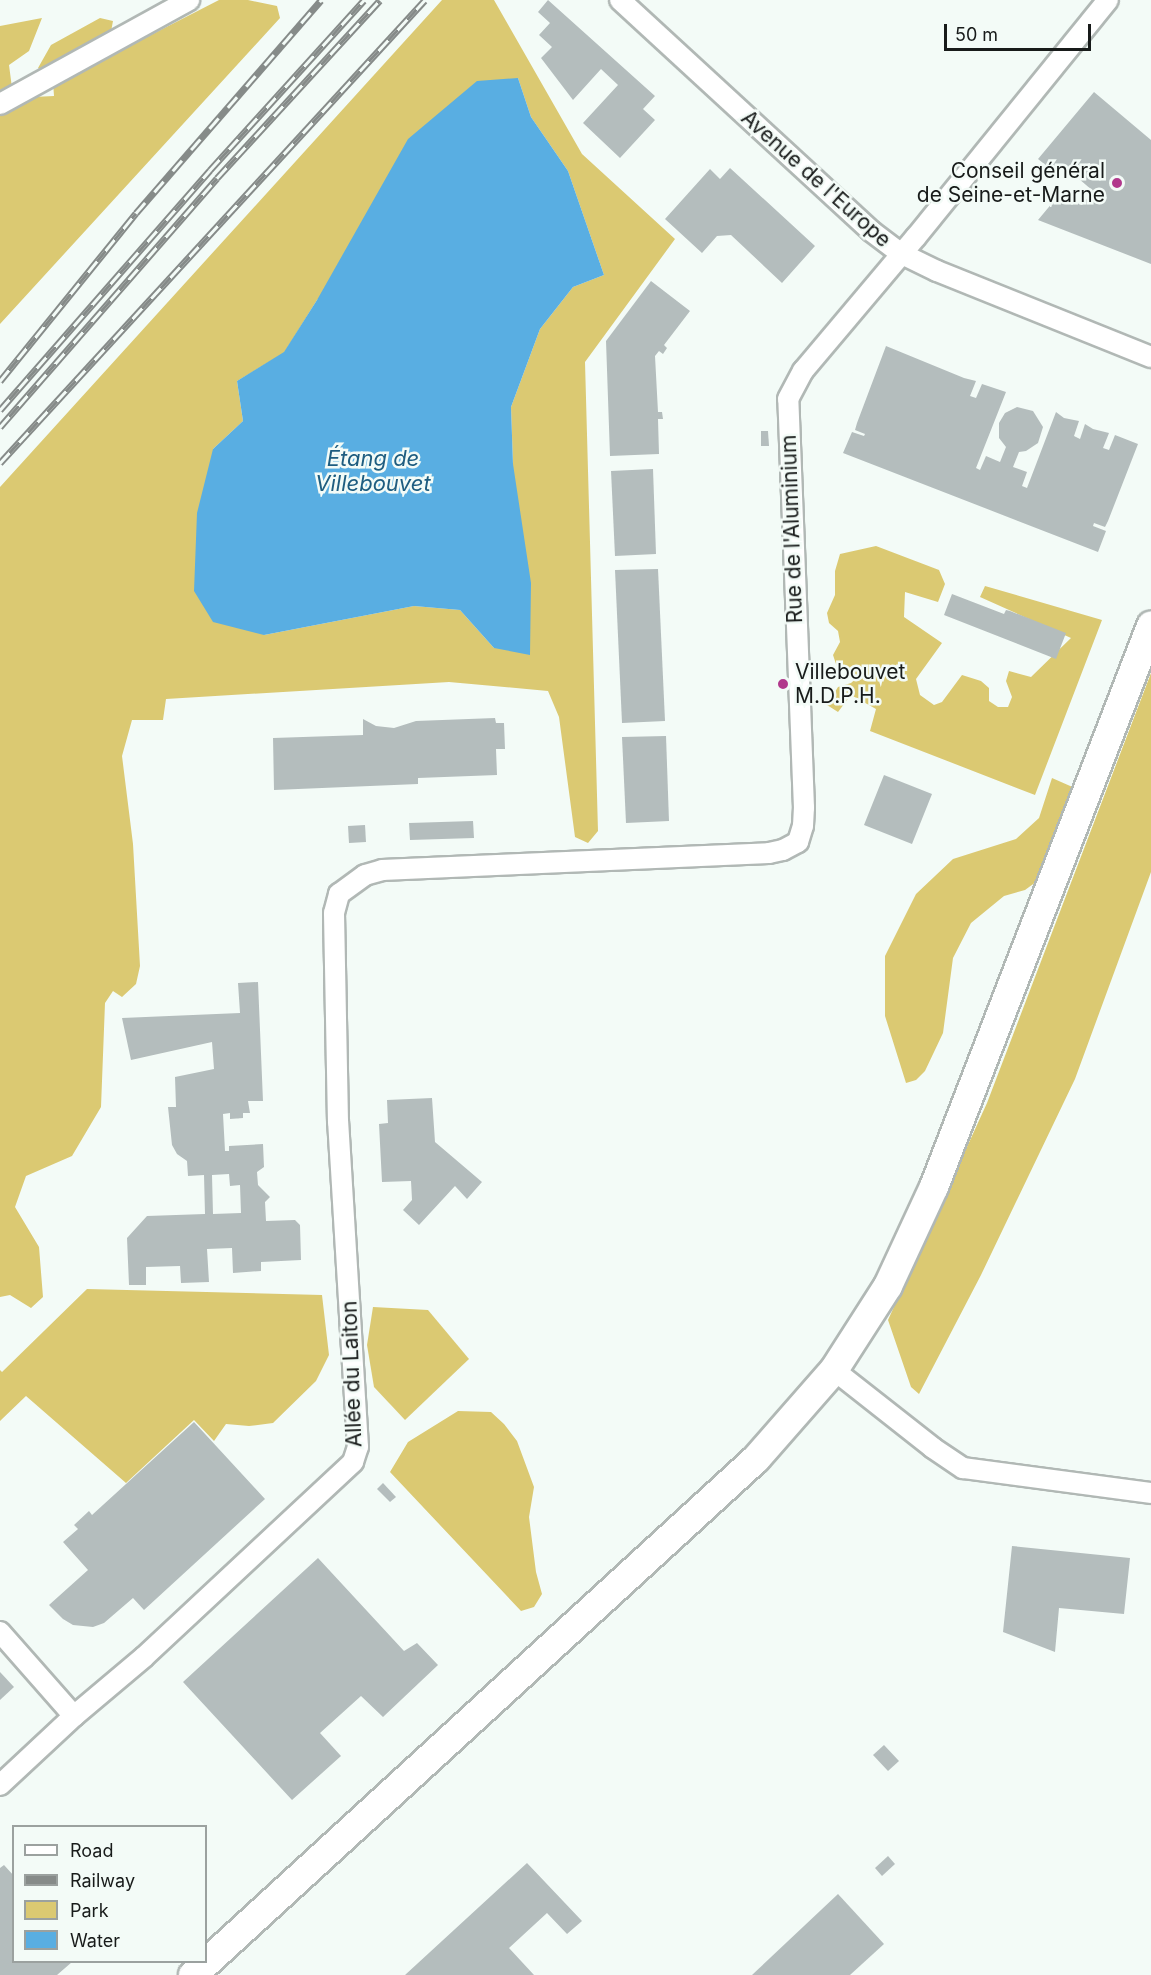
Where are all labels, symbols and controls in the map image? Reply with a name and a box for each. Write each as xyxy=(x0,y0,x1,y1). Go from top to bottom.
scale bar xyxy=(947,12,1094,50)
text: 50 m xyxy=(955,24,998,45)
street label: Avenue de l'Europe xyxy=(736,105,896,253)
place label: Conseil général de Seine-et-Marne xyxy=(917,158,1105,208)
marker: Conseil général de Seine-et-Marne xyxy=(1110,176,1124,190)
street label: Rue de l'Aluminium xyxy=(776,434,808,624)
water label: Étang de Villebouvet xyxy=(315,445,431,496)
place label: Villebouvet M.D.P.H. xyxy=(795,659,905,709)
marker: Villebouvet M.D.P.H. xyxy=(776,677,790,691)
street label: Allée du Laiton xyxy=(337,1300,367,1448)
legend xyxy=(12,1825,207,1963)
text: Road xyxy=(70,1840,113,1861)
text: Railway xyxy=(70,1870,135,1891)
text: Park xyxy=(70,1900,109,1921)
text: Water xyxy=(70,1930,120,1951)

